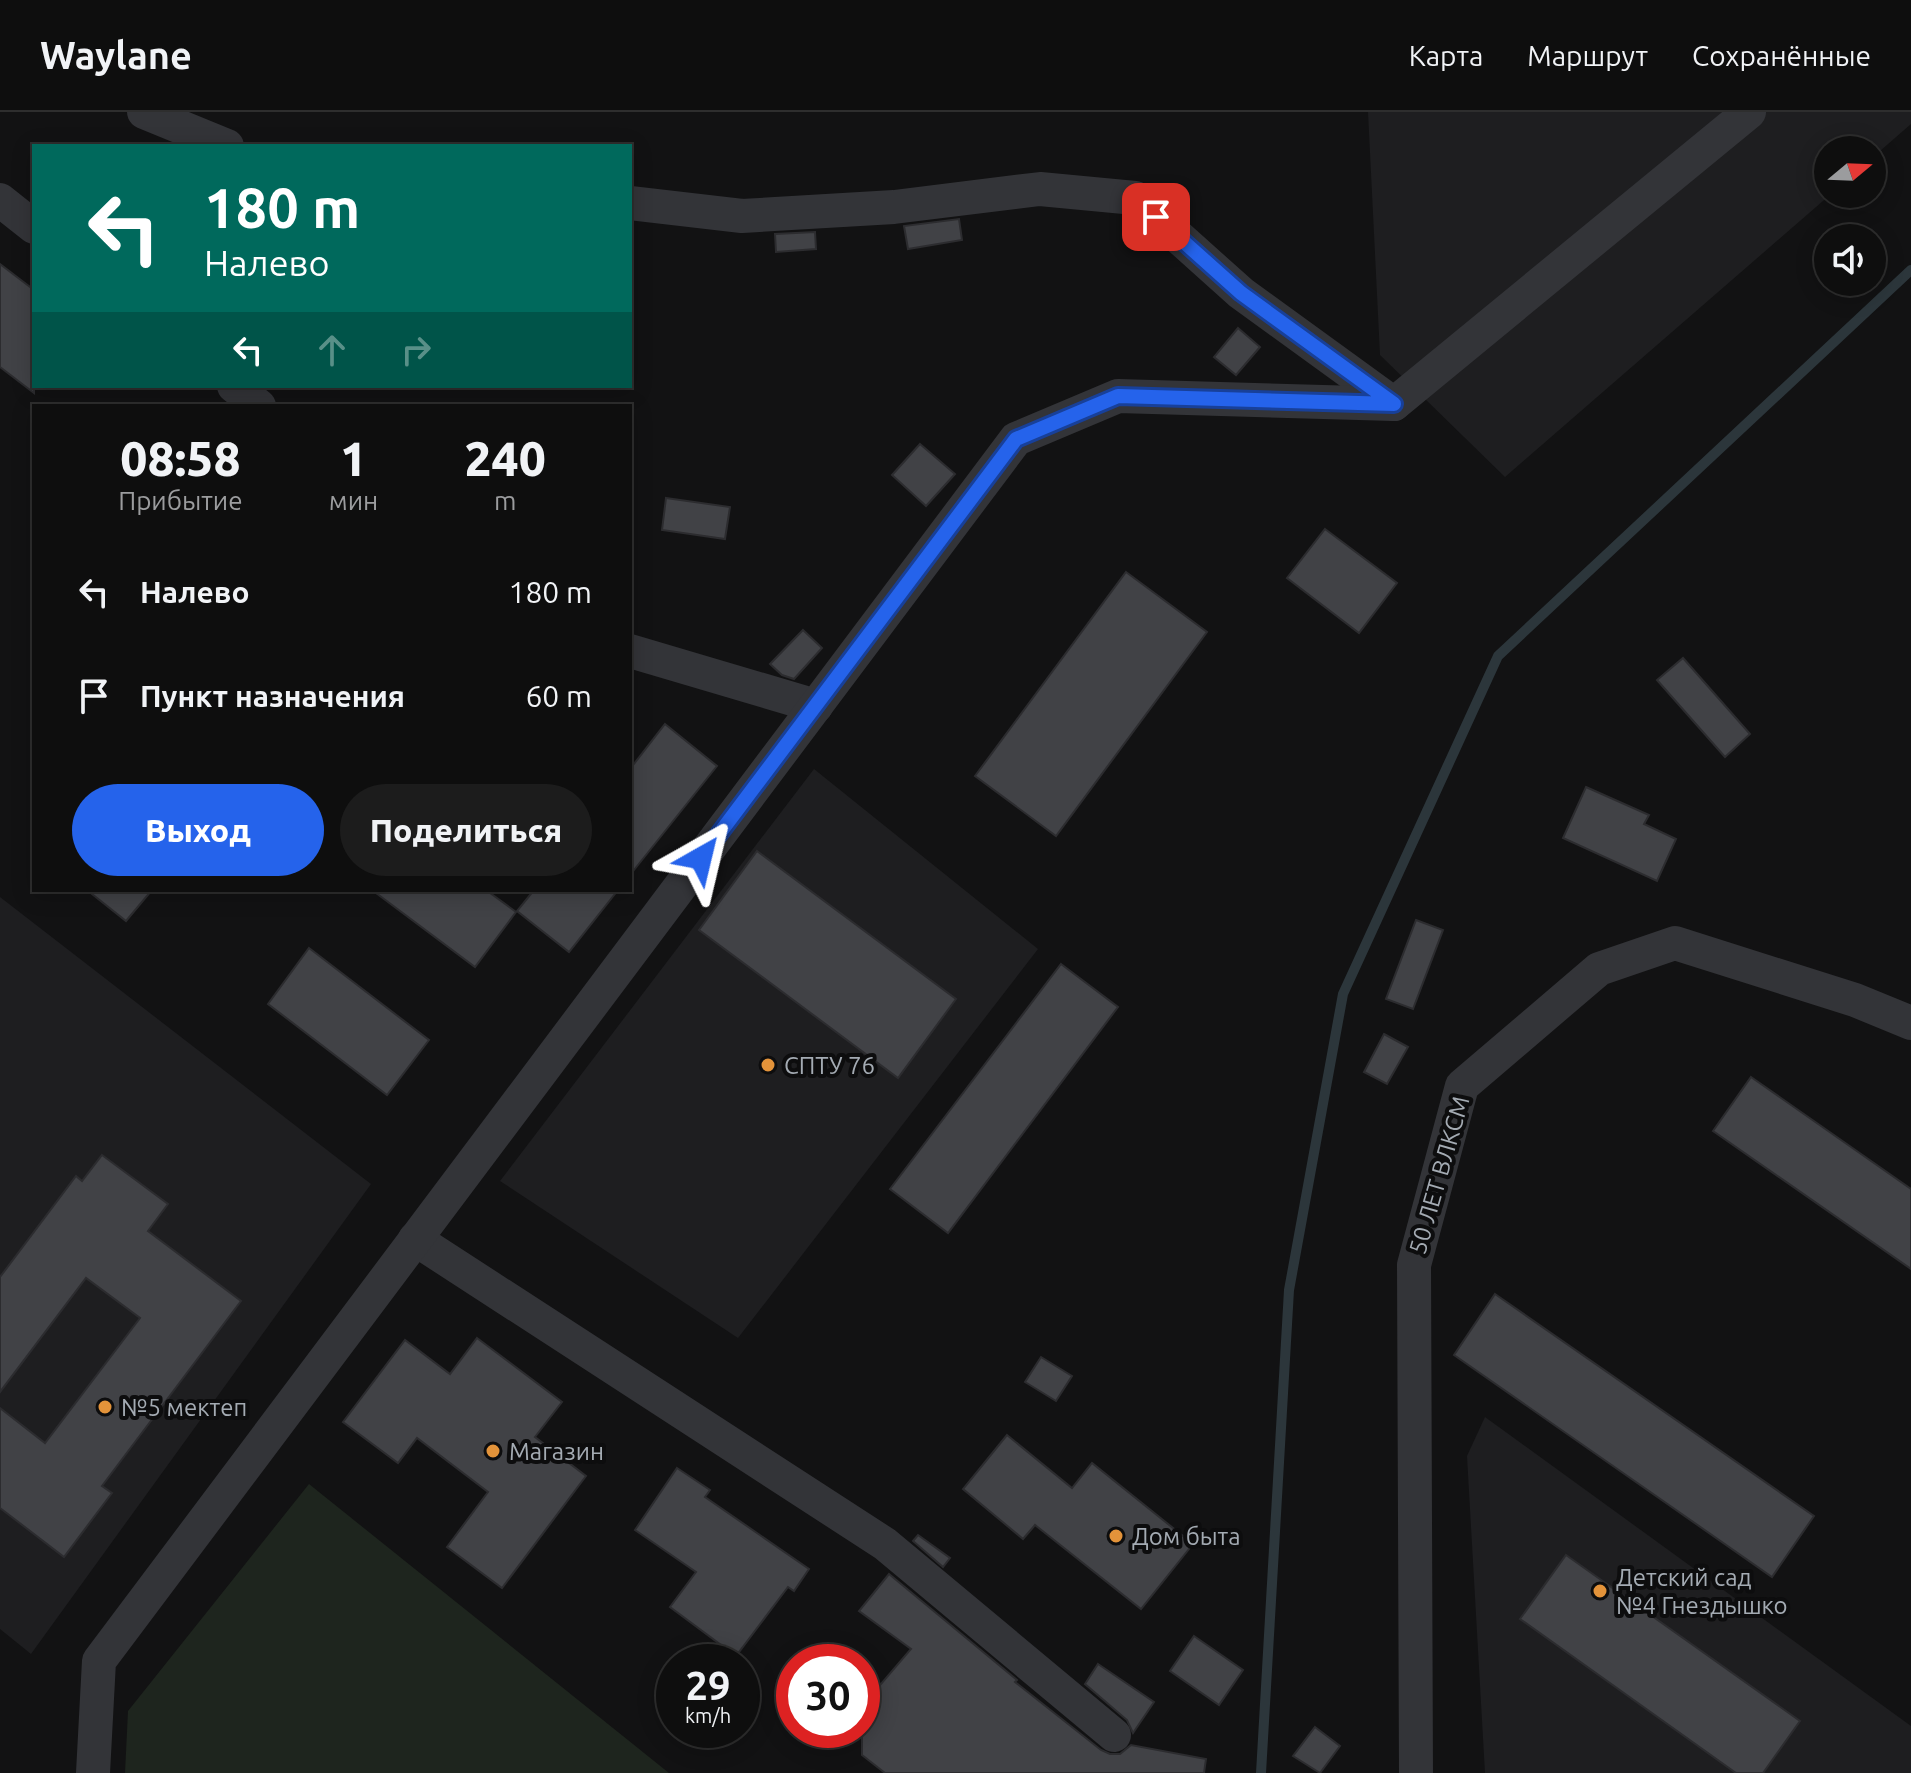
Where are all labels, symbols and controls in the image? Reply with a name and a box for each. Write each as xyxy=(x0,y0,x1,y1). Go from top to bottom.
text: Waylane xyxy=(40,34,192,76)
text: Карта xyxy=(1409,40,1483,71)
text: Маршрут xyxy=(1527,40,1648,71)
text: Сохранённые xyxy=(1692,40,1871,71)
north arrow xyxy=(1814,136,1886,208)
map controls xyxy=(1814,136,1886,296)
icon: left xyxy=(72,176,176,280)
text: 180 m xyxy=(204,176,360,239)
pin xyxy=(1122,183,1190,251)
icon: arrive xyxy=(1134,195,1178,239)
button: sound xyxy=(1814,224,1886,296)
text: Налево xyxy=(204,242,329,283)
icon: left xyxy=(226,328,270,372)
icon: ahead xyxy=(310,328,354,372)
icon: right xyxy=(394,328,438,372)
text: 08:58 xyxy=(120,431,240,485)
text: 1 xyxy=(340,431,367,485)
text: 240 xyxy=(465,431,546,485)
text: Прибытие xyxy=(118,486,243,515)
text: мин xyxy=(329,486,378,515)
text: m xyxy=(494,486,516,515)
icon: left xyxy=(72,570,116,614)
text: Налево xyxy=(140,575,250,609)
text: 180 m xyxy=(508,575,592,609)
icon: arrive xyxy=(72,674,116,718)
text: Пункт назначения xyxy=(140,679,405,713)
text: 60 m xyxy=(525,679,592,713)
button: Выход xyxy=(72,784,324,876)
button: Поделиться xyxy=(340,784,592,876)
position arrow xyxy=(659,816,743,900)
place label: СПТУ 76 xyxy=(784,1052,875,1079)
marker: СПТУ 76 xyxy=(759,1056,777,1074)
street label: 50 ЛЕТ ВЛКСМ xyxy=(1404,1093,1474,1257)
place label: №5 мектеп xyxy=(121,1394,247,1421)
marker: №5 мектеп xyxy=(96,1398,114,1416)
place label: Магазин xyxy=(509,1438,604,1465)
marker: Магазин xyxy=(484,1442,502,1460)
place label: Дом быта xyxy=(1132,1523,1241,1550)
marker: Дом быта xyxy=(1107,1527,1125,1545)
place label: Детский сад №4 Гнездышко xyxy=(1616,1564,1788,1619)
marker: Детский сад №4 Гнездышко xyxy=(1591,1582,1609,1600)
speed limit sign: 30 xyxy=(776,1644,880,1748)
text: 29 xyxy=(685,1663,731,1708)
text: km/h xyxy=(685,1704,731,1727)

